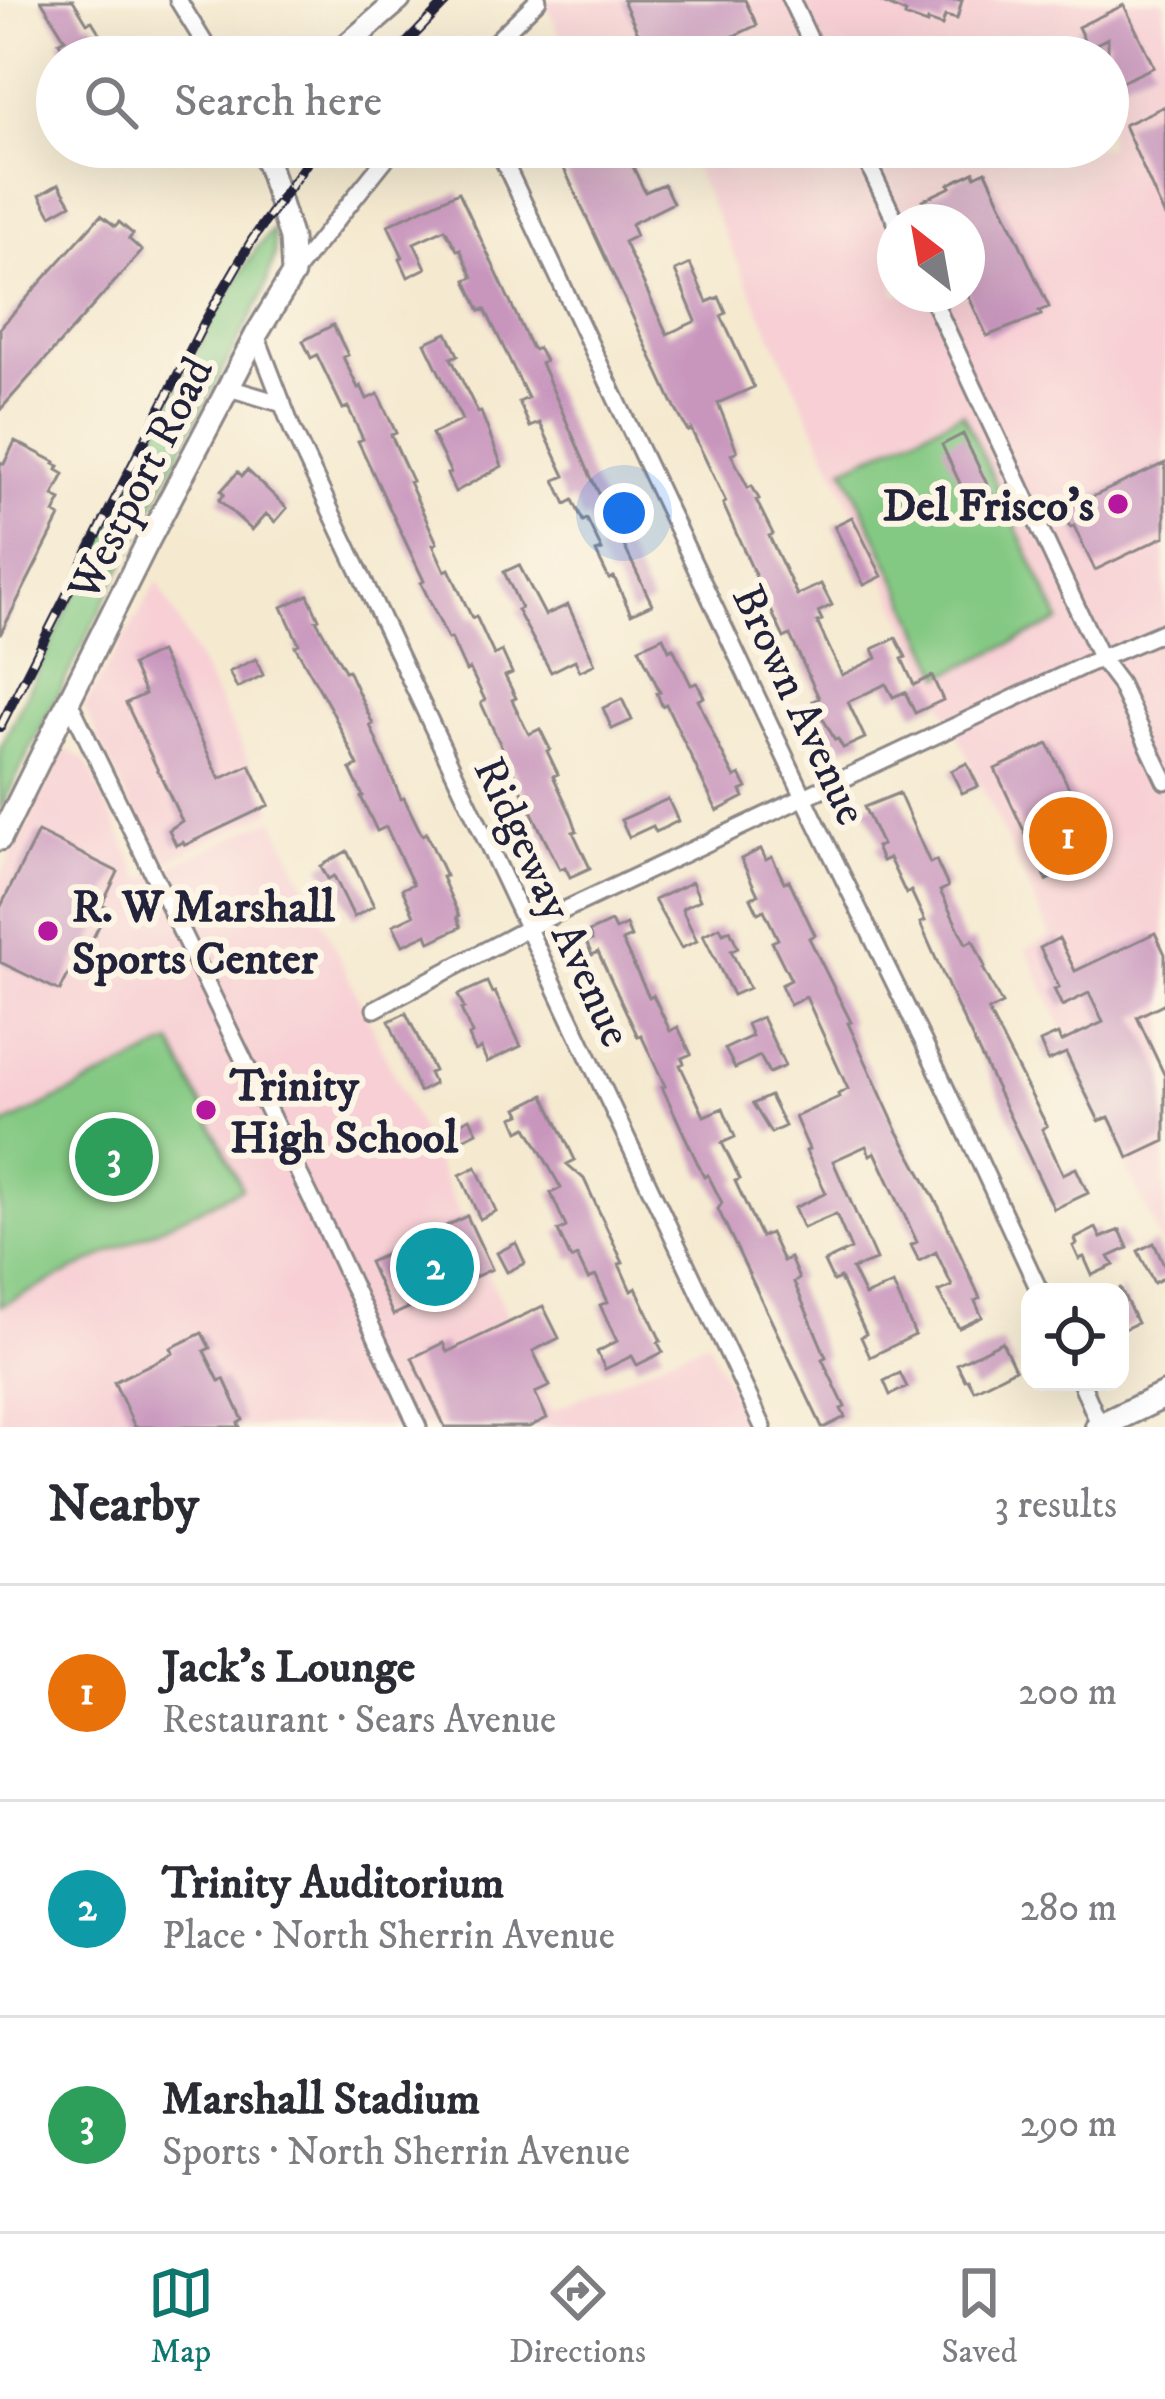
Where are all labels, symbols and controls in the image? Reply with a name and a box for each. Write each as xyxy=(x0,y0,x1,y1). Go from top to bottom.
search box xyxy=(36,36,1129,168)
icon: search xyxy=(78,69,144,135)
text: Search here xyxy=(174,74,382,130)
north arrow xyxy=(877,204,985,312)
street label: Westport Road xyxy=(56,348,227,611)
place label: Del Frisco's xyxy=(883,479,1094,535)
your location xyxy=(594,483,654,543)
marker: Del Frisco's xyxy=(1105,491,1131,517)
street label: Brown Avenue xyxy=(718,576,878,834)
street label: Ridgeway Avenue xyxy=(460,749,643,1056)
pin: 1 xyxy=(1029,791,1107,881)
place label: R. W Marshall Sports Center xyxy=(72,880,335,988)
marker: R. W Marshall Sports Center xyxy=(35,918,61,944)
place label: Trinity High School xyxy=(229,1059,459,1167)
marker: Trinity High School xyxy=(193,1097,219,1123)
pin: 3 xyxy=(75,1112,153,1202)
pin: 2 xyxy=(396,1222,474,1312)
map controls xyxy=(1021,1283,1129,1391)
button: locate xyxy=(1021,1283,1129,1391)
text: Nearby xyxy=(48,1473,199,1537)
text: 3 results xyxy=(994,1481,1117,1530)
text: Jack's Lounge xyxy=(162,1640,415,1696)
text: 1 xyxy=(80,1668,94,1717)
text: 200 m xyxy=(1018,1668,1117,1717)
text: Restaurant · Sears Avenue xyxy=(162,1696,556,1745)
text: Trinity Auditorium xyxy=(162,1856,504,1912)
text: 2 xyxy=(77,1884,97,1933)
text: 280 m xyxy=(1020,1884,1117,1933)
text: Place · North Sherrin Avenue xyxy=(162,1912,615,1961)
text: Marshall Stadium xyxy=(162,2072,480,2128)
text: 3 xyxy=(80,2100,94,2149)
text: 290 m xyxy=(1020,2100,1117,2149)
text: Sports · North Sherrin Avenue xyxy=(162,2128,630,2177)
tab: Map xyxy=(148,2260,214,2373)
tab: Directions xyxy=(509,2260,646,2373)
tab: Saved xyxy=(941,2260,1017,2373)

